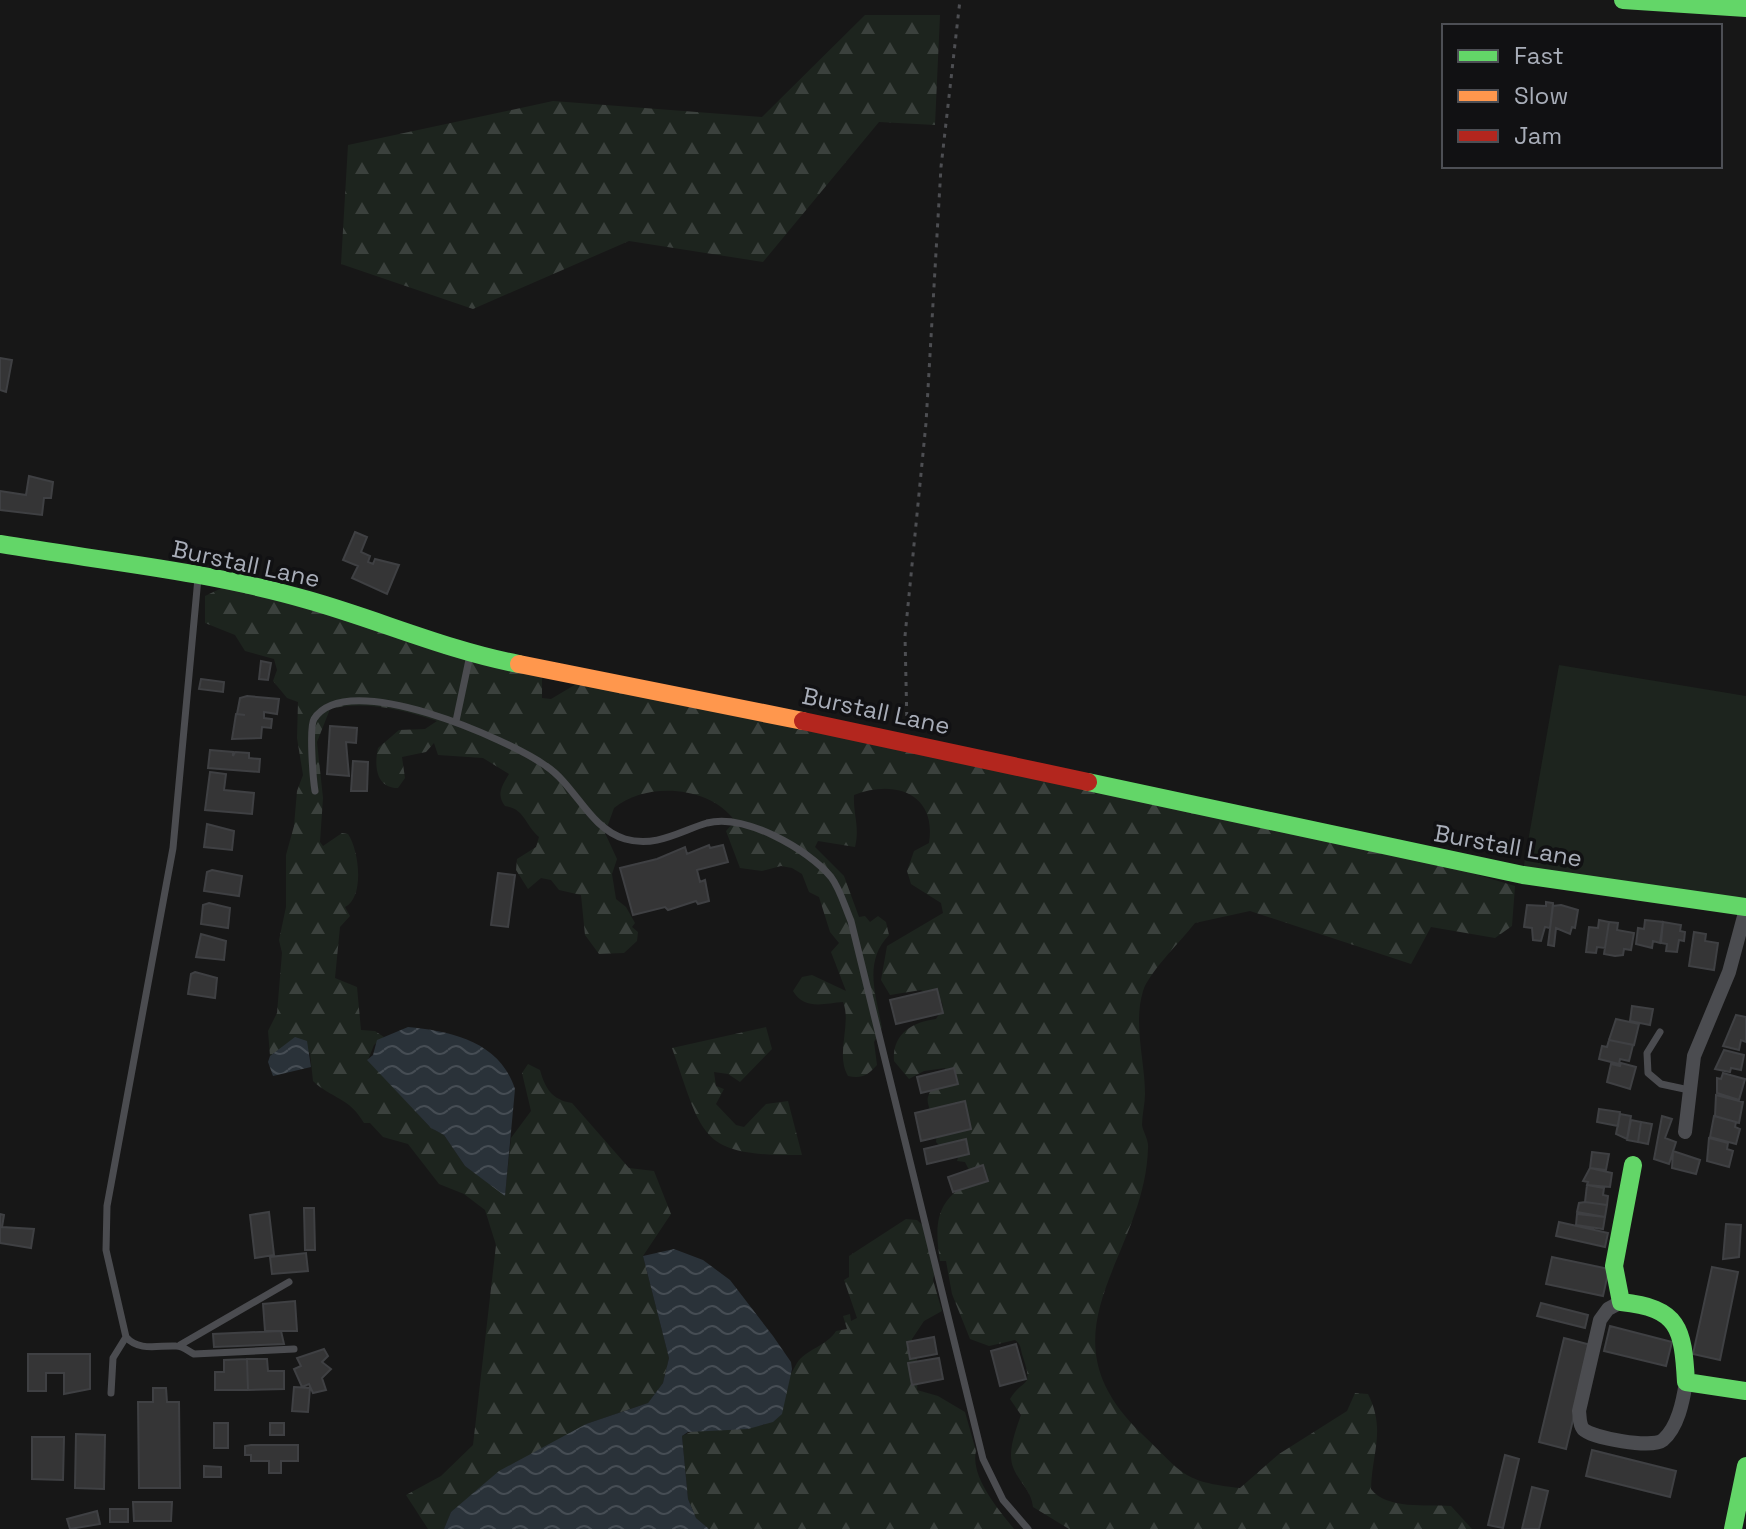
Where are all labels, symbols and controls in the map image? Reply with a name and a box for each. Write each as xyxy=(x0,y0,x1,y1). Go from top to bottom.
legend xyxy=(1442,24,1722,168)
text: Fast xyxy=(1514,40,1564,71)
text: Slow xyxy=(1514,80,1568,111)
text: Jam xyxy=(1514,120,1562,151)
street label: Burstall Lane xyxy=(169,533,323,594)
street label: Burstall Lane xyxy=(799,680,953,741)
street label: Burstall Lane xyxy=(1431,817,1585,874)

